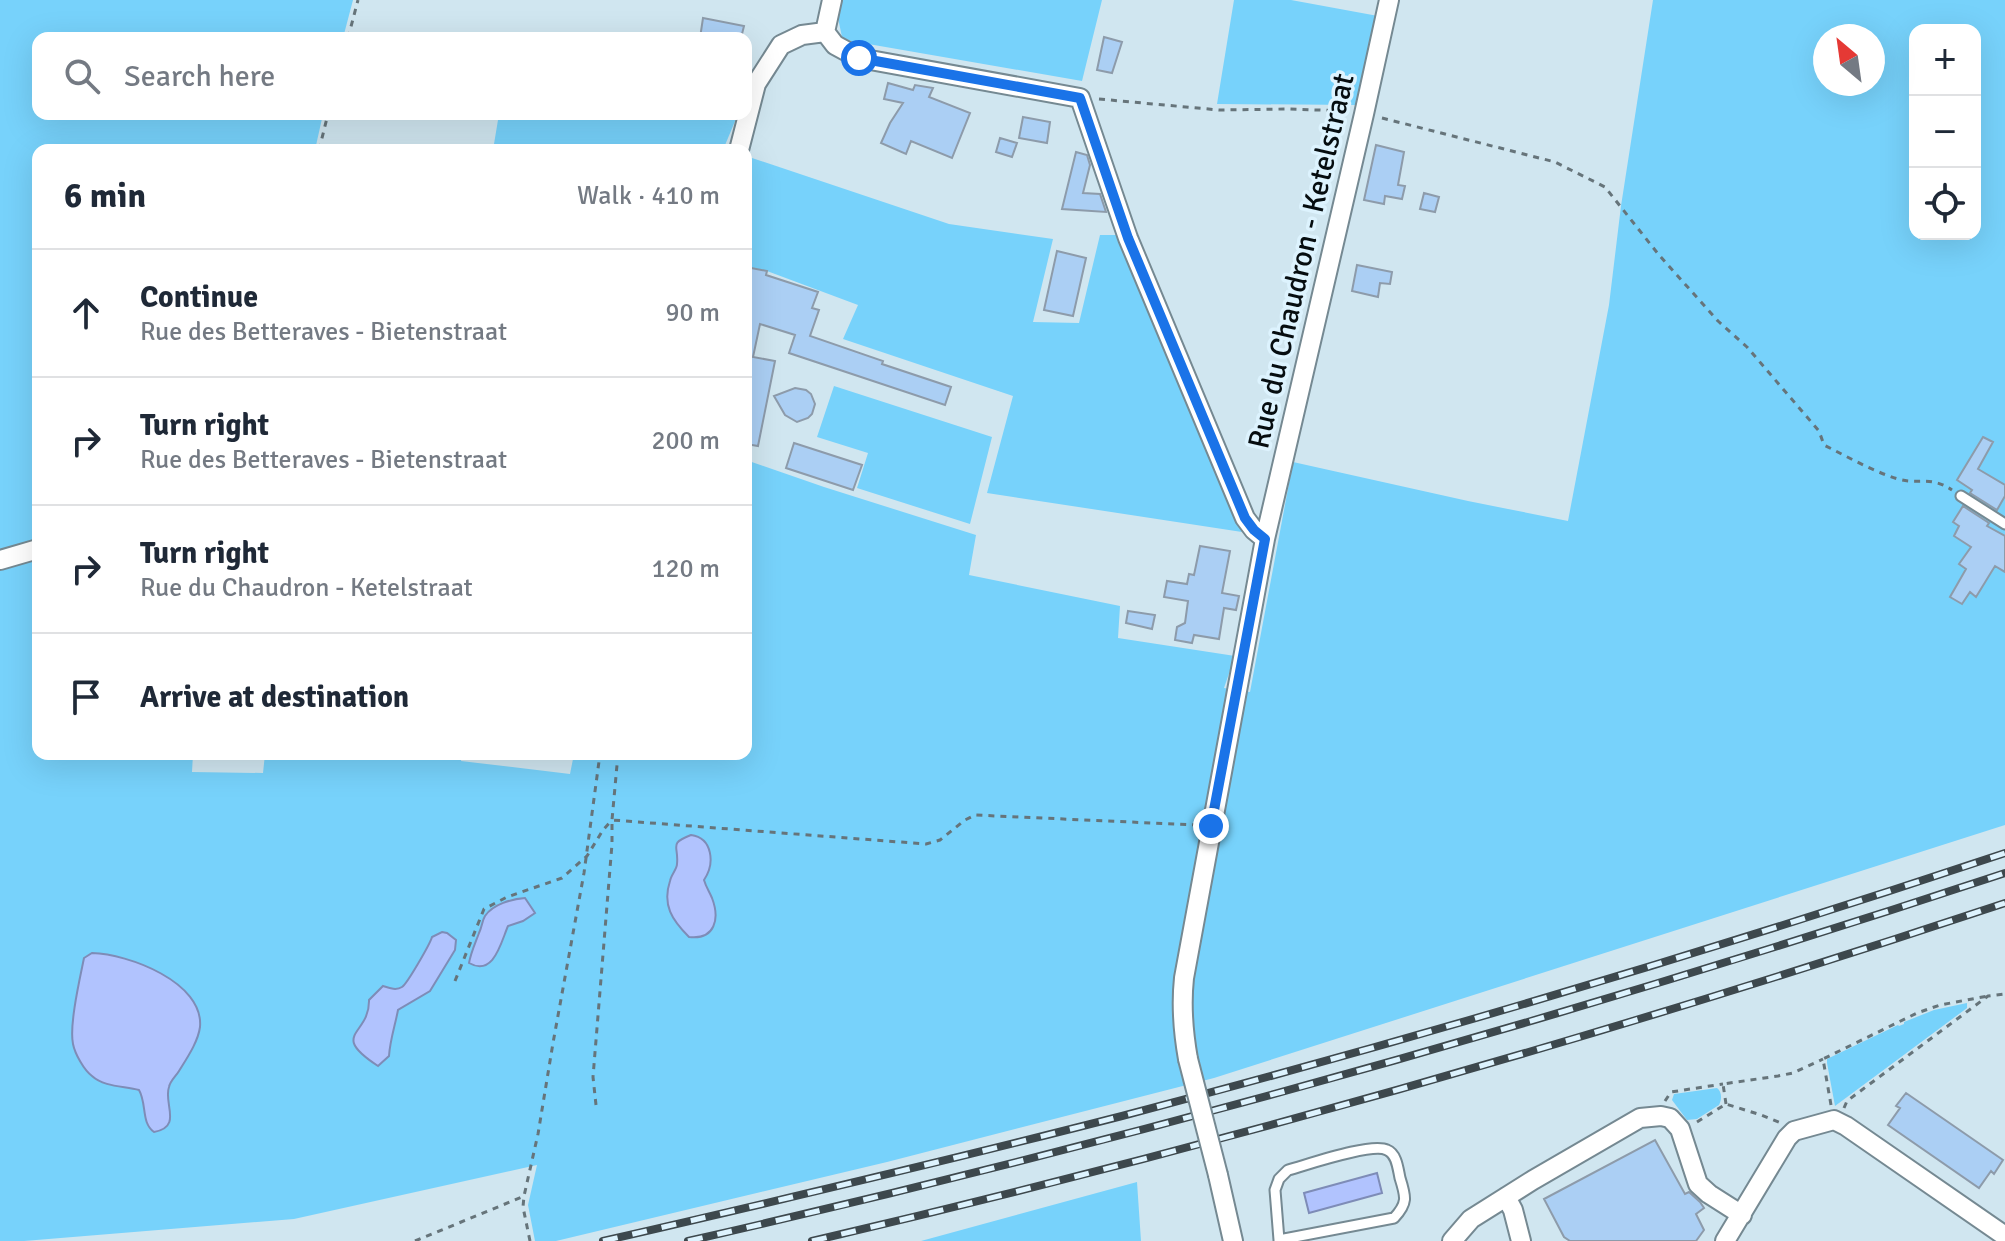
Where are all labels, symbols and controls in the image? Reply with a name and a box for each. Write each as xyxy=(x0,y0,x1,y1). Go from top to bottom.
north arrow xyxy=(1813,24,1885,96)
map controls xyxy=(1909,24,1981,240)
button: + xyxy=(1909,24,1981,96)
search box xyxy=(32,32,752,120)
route start xyxy=(841,40,877,76)
icon: search xyxy=(60,54,104,98)
text: Search here xyxy=(124,58,275,95)
street label: Rue du Chaudron - Ketelstraat xyxy=(1240,70,1363,452)
button: − xyxy=(1909,96,1981,168)
button: locate xyxy=(1909,168,1981,240)
text: 6 min xyxy=(64,175,146,217)
text: Walk · 410 m xyxy=(577,180,720,212)
text: Continue xyxy=(140,279,258,316)
icon: ahead xyxy=(64,291,108,335)
text: 90 m xyxy=(665,297,720,329)
text: Rue des Betteraves - Bietenstraat xyxy=(140,316,507,348)
text: Turn right xyxy=(140,407,269,444)
icon: right xyxy=(64,419,108,463)
text: 200 m xyxy=(651,425,720,457)
text: Rue des Betteraves - Bietenstraat xyxy=(140,444,507,476)
text: Turn right xyxy=(140,535,269,572)
icon: right xyxy=(64,547,108,591)
text: 120 m xyxy=(651,553,720,585)
text: Rue du Chaudron - Ketelstraat xyxy=(140,572,473,604)
icon: arrive xyxy=(64,675,108,719)
text: Arrive at destination xyxy=(140,679,409,716)
route end xyxy=(1193,808,1229,844)

